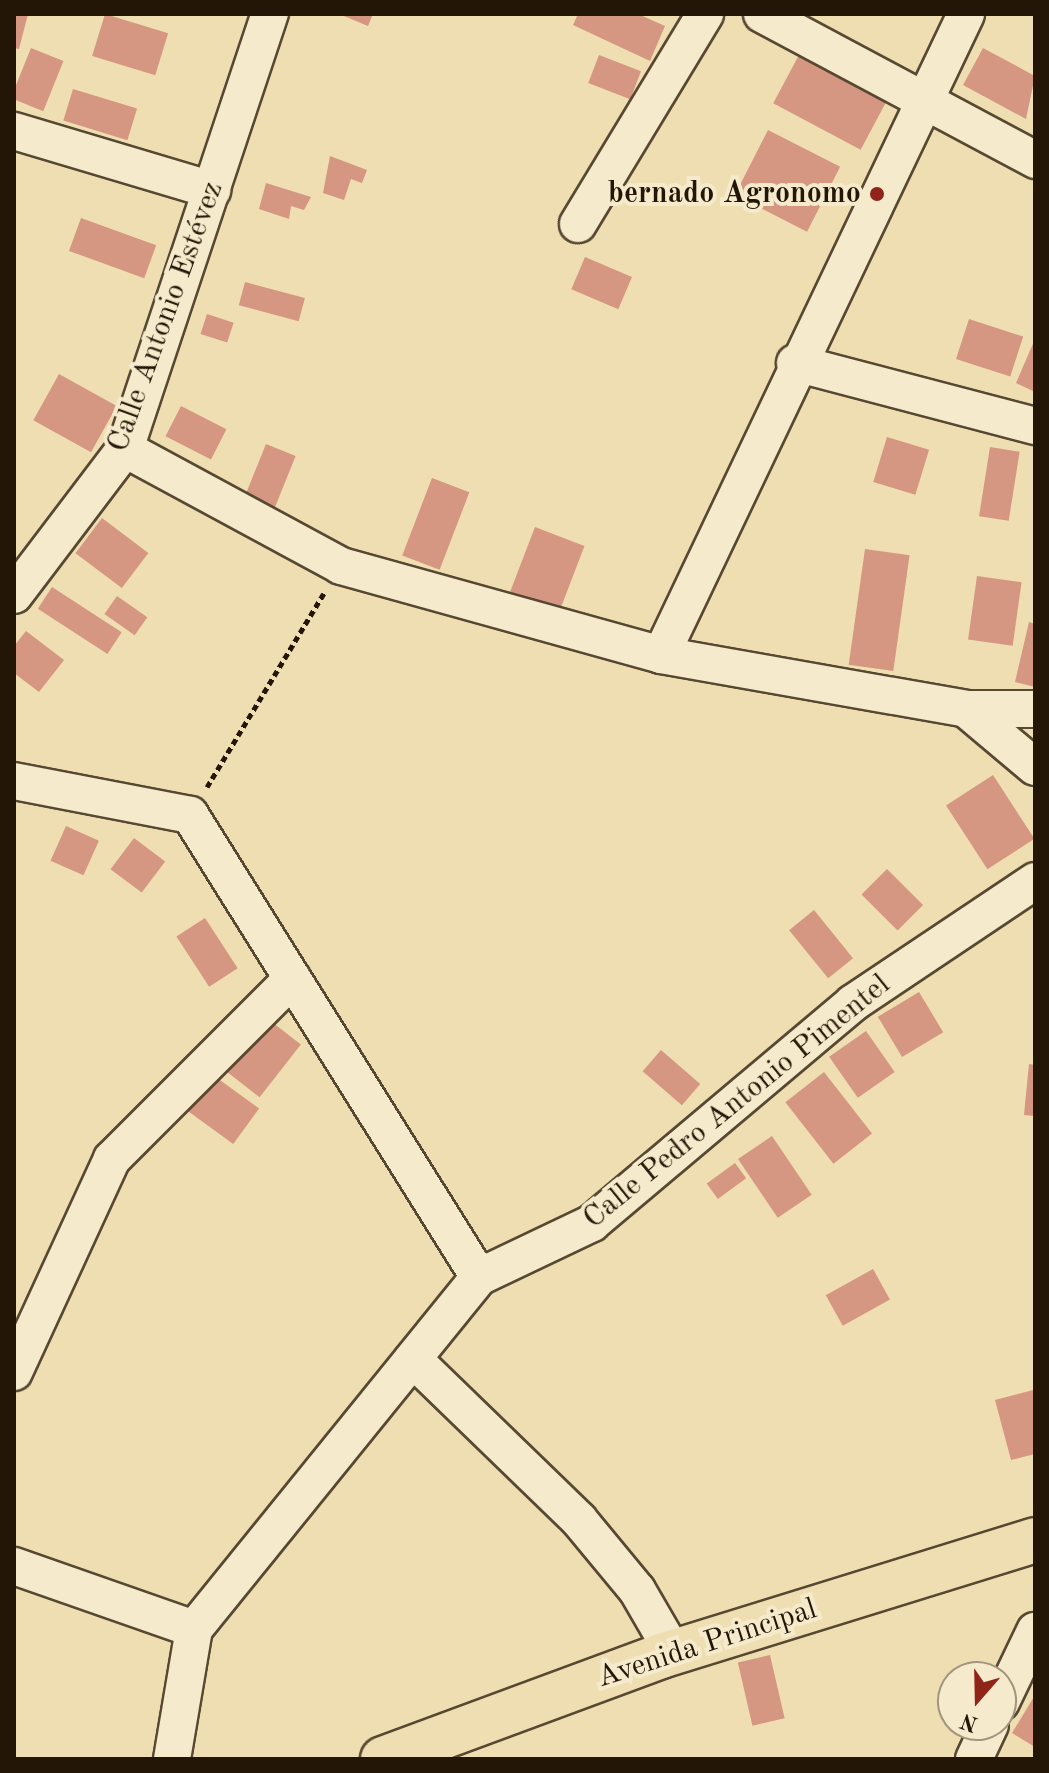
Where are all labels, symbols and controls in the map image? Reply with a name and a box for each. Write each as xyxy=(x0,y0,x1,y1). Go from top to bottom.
place label: bernado Agronomo xyxy=(608,176,861,212)
street label: Calle Antonio Estévez xyxy=(100,177,232,457)
marker: bernado Agronomo xyxy=(868,185,886,203)
street label: Calle Pedro Antonio Pimentel xyxy=(576,967,898,1237)
street label: Avenida Principal xyxy=(593,1591,821,1697)
north arrow xyxy=(937,1661,1017,1741)
text: N xyxy=(958,1708,981,1735)

